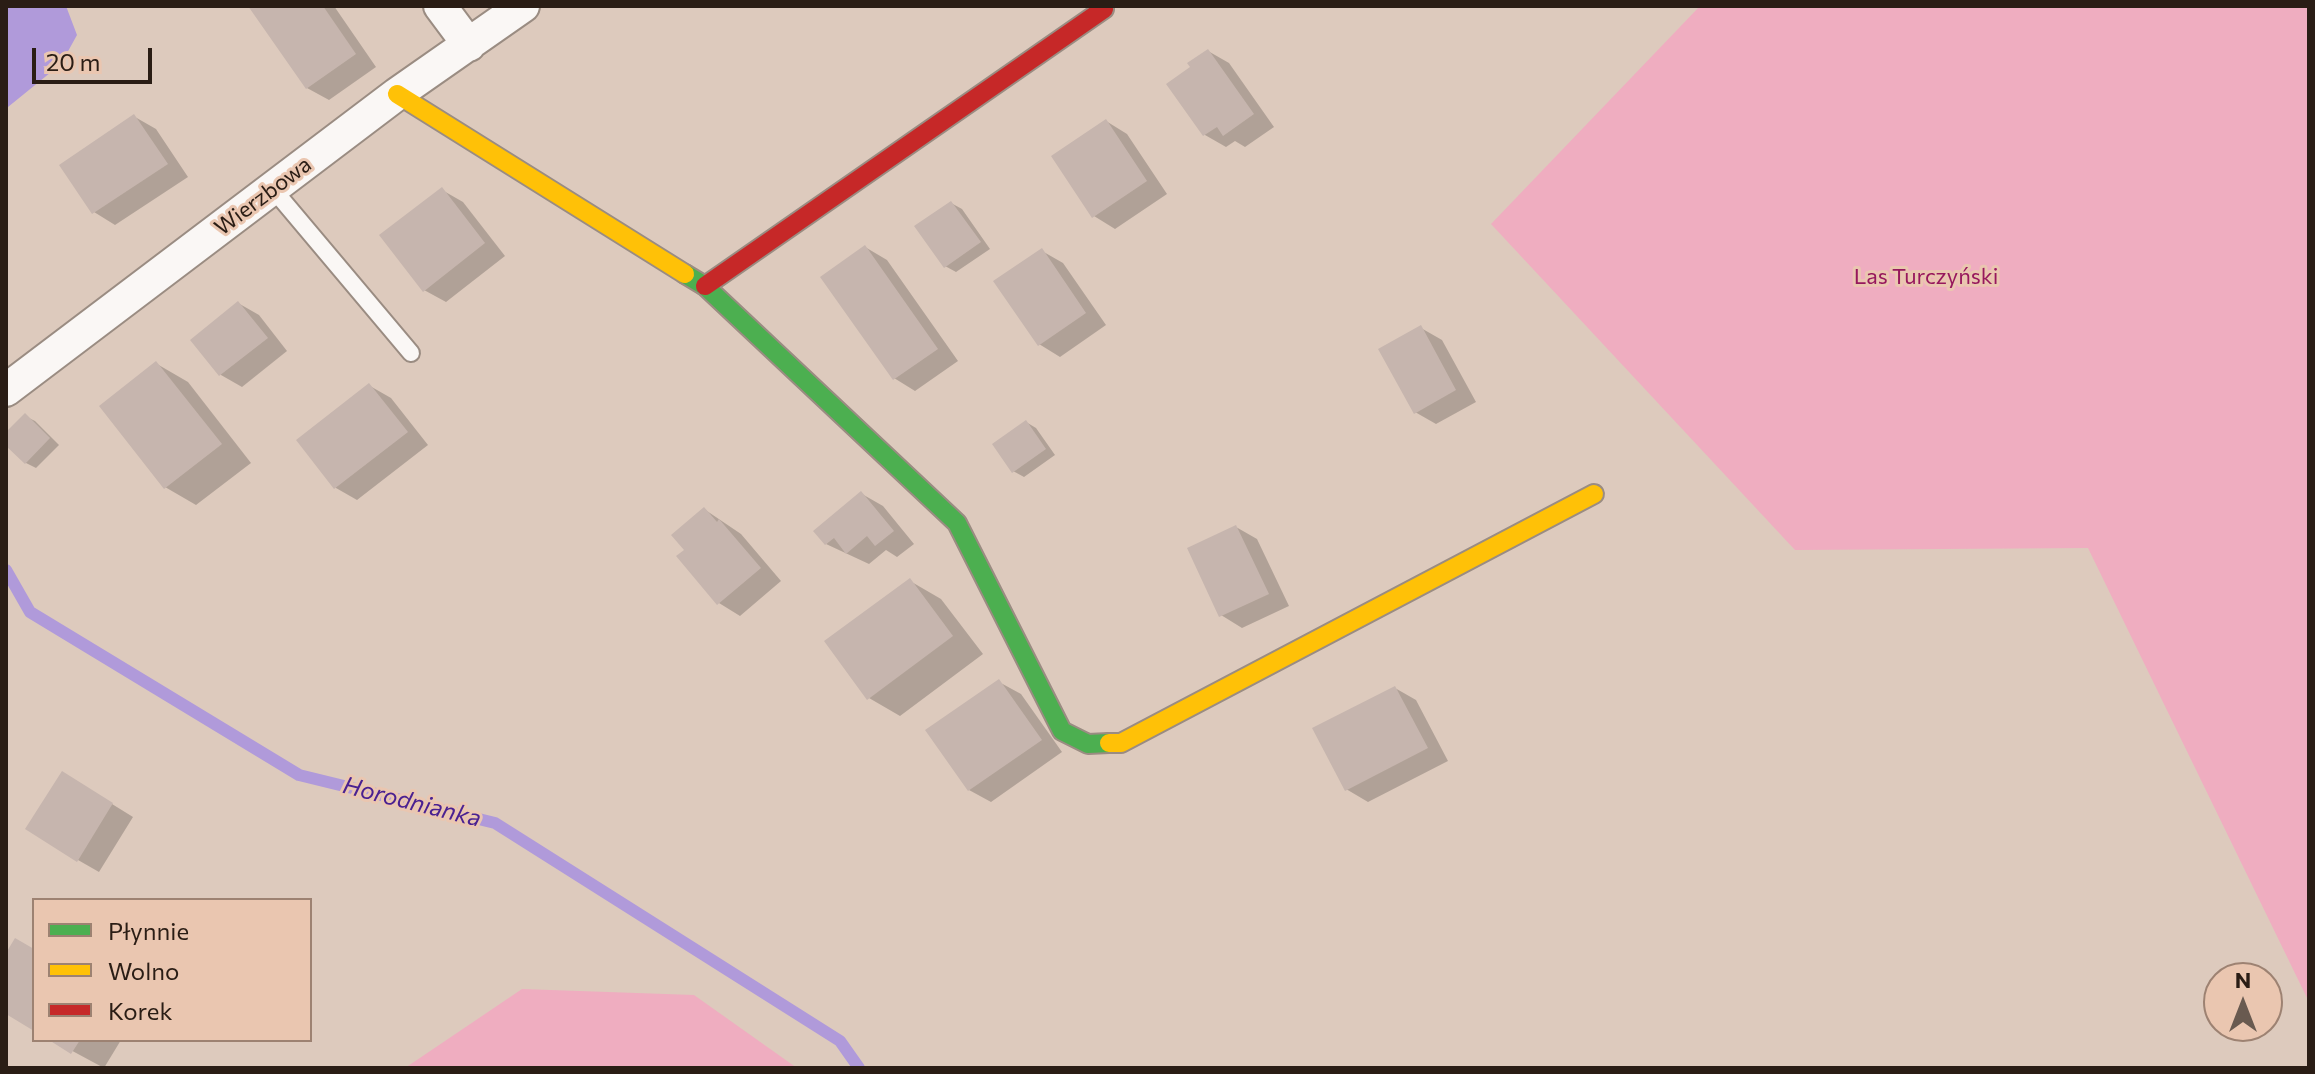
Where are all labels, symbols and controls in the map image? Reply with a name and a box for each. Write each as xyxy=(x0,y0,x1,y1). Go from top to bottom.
scale bar xyxy=(36,32,156,82)
text: 20 m xyxy=(46,47,100,76)
street label: Wierzbowa xyxy=(209,151,317,241)
park label: Las Turczyński xyxy=(1854,264,1998,290)
water label: Horodnianka xyxy=(340,771,484,833)
legend xyxy=(32,898,312,1042)
text: Płynnie xyxy=(108,916,189,945)
text: Wolno xyxy=(108,956,179,985)
north arrow xyxy=(2203,962,2283,1042)
text: N xyxy=(2235,966,2251,993)
text: Korek xyxy=(108,996,172,1025)

